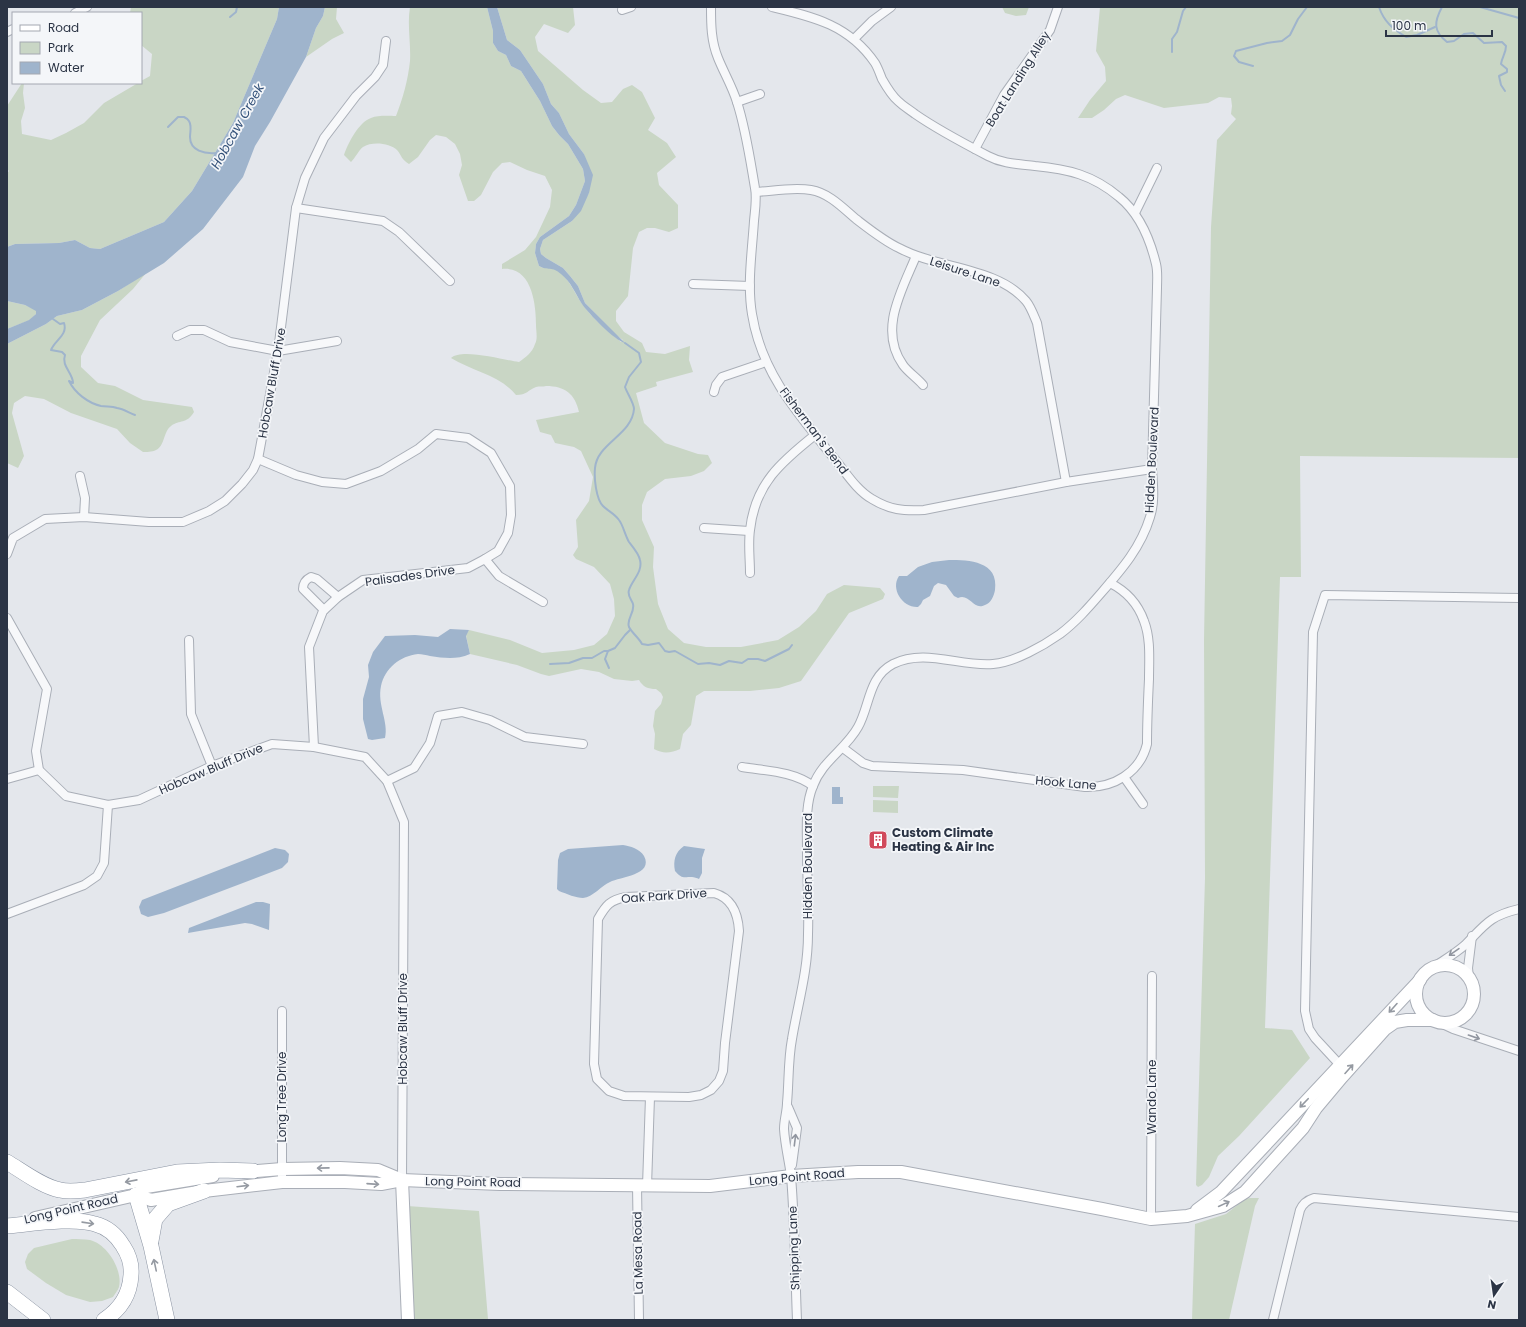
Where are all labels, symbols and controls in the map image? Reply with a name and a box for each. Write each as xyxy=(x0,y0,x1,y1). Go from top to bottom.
legend xyxy=(12,12,142,84)
scale bar xyxy=(1386,12,1492,38)
text: 100 m xyxy=(1392,17,1426,34)
text: Road xyxy=(48,19,79,36)
street label: Boat Landing Alley xyxy=(981,27,1054,130)
text: Park xyxy=(48,39,75,56)
text: Water xyxy=(48,59,85,76)
water label: Hobcaw Creek xyxy=(206,79,269,172)
street label: Leisure Lane xyxy=(928,252,1003,291)
street label: Hobcaw Bluff Drive xyxy=(253,326,290,439)
street label: Fisherman's Bend xyxy=(776,384,853,478)
street label: Hidden Boulevard xyxy=(1140,406,1163,514)
street label: Palisades Drive xyxy=(364,561,456,590)
street label: Hobcaw Bluff Drive xyxy=(156,739,266,798)
street label: Hook Lane xyxy=(1035,771,1097,794)
street label: Hidden Boulevard xyxy=(799,813,816,919)
place label: Custom Climate Heating & Air Inc xyxy=(892,824,995,855)
building icon: Custom Climate Heating & Air Inc xyxy=(867,829,889,851)
street label: Oak Park Drive xyxy=(621,884,707,907)
one-way arrow xyxy=(1449,948,1460,956)
street label: Hobcaw Bluff Drive xyxy=(394,973,411,1085)
one-way arrow xyxy=(1388,1003,1397,1013)
one-way arrow xyxy=(1468,1033,1480,1041)
street label: Long Tree Drive xyxy=(273,1052,290,1143)
street label: Wando Lane xyxy=(1143,1060,1160,1134)
one-way arrow xyxy=(1345,1064,1354,1074)
one-way arrow xyxy=(1299,1098,1309,1108)
one-way arrow xyxy=(792,1134,799,1147)
street label: Long Point Road xyxy=(748,1164,845,1189)
one-way arrow xyxy=(317,1165,330,1172)
street label: Long Point Road xyxy=(425,1172,521,1191)
one-way arrow xyxy=(124,1178,137,1186)
one-way arrow xyxy=(366,1180,379,1187)
one-way arrow xyxy=(236,1182,249,1190)
street label: Long Point Road xyxy=(22,1189,120,1228)
one-way arrow xyxy=(1218,1200,1230,1207)
street label: Shipping Lane xyxy=(784,1206,803,1290)
street label: La Mesa Road xyxy=(628,1211,647,1295)
one-way arrow xyxy=(81,1219,94,1227)
one-way arrow xyxy=(151,1259,159,1272)
north arrow xyxy=(1474,1275,1514,1315)
text: N xyxy=(1486,1296,1498,1313)

